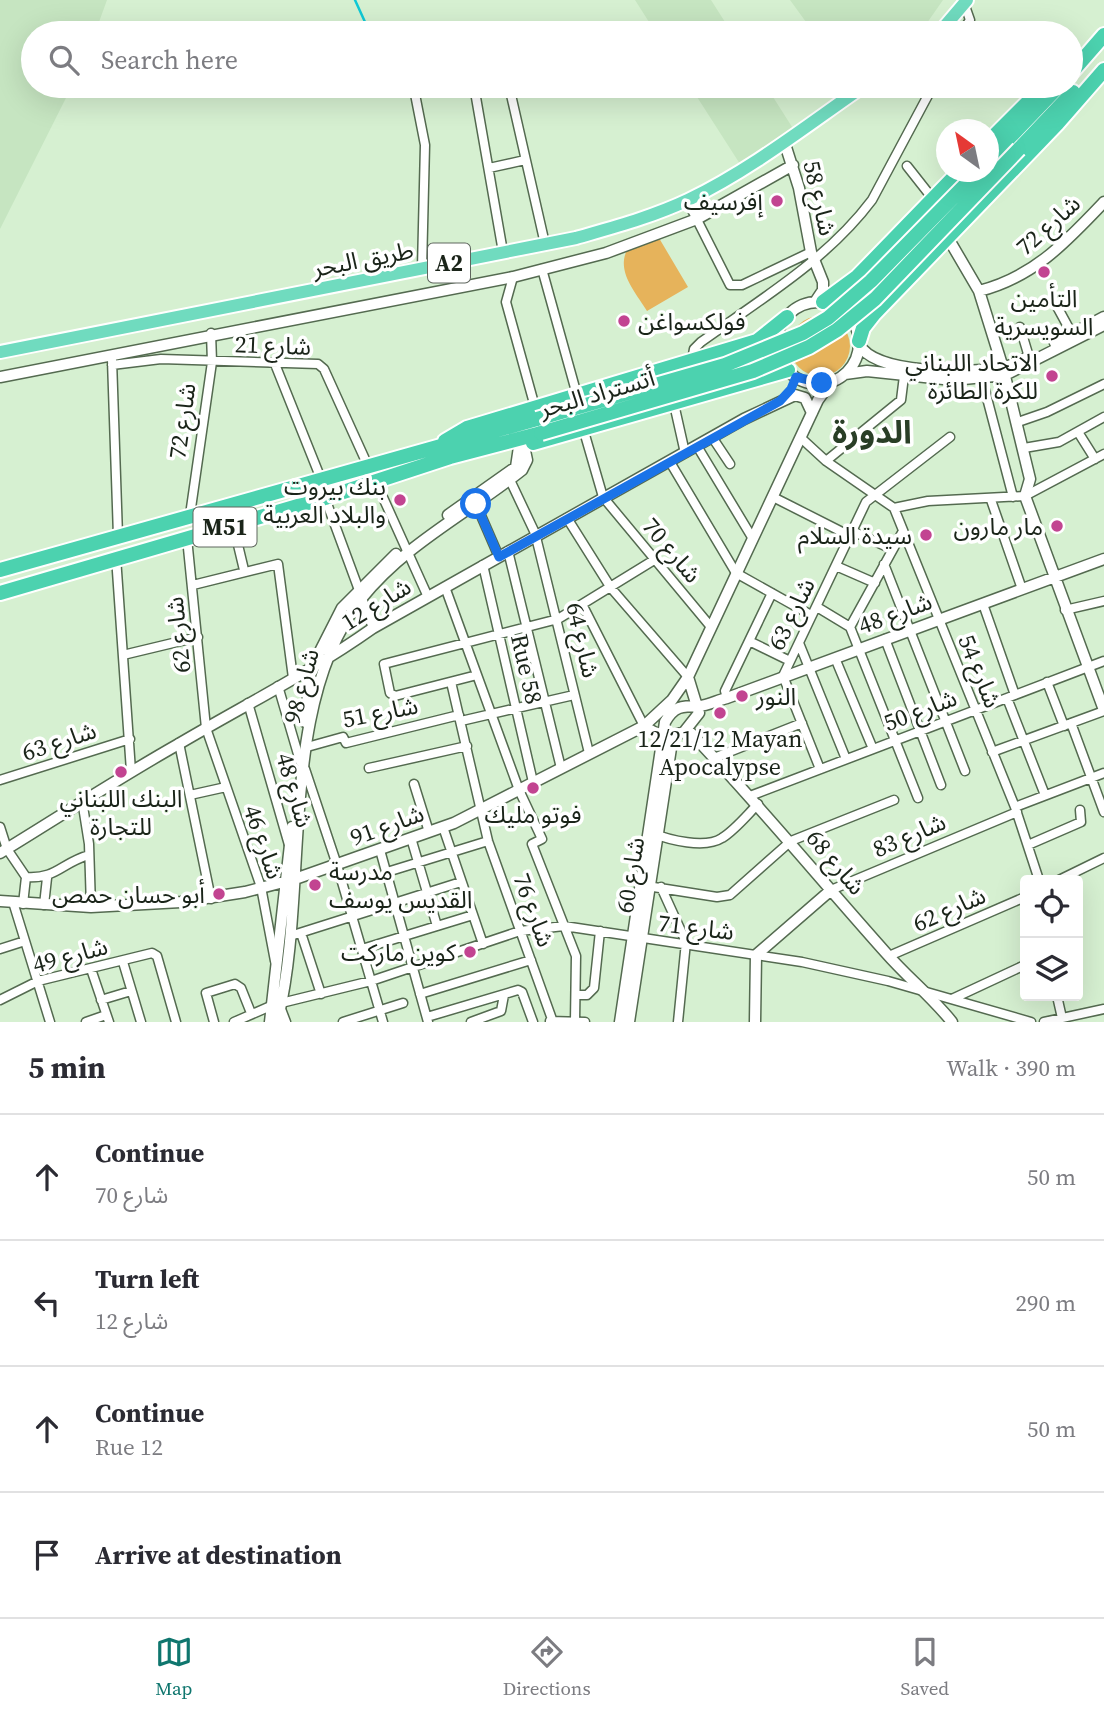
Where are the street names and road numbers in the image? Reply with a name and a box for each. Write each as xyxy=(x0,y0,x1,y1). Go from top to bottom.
street label: شارع 58 xyxy=(794,157,845,239)
street label: شارع 72 xyxy=(1009,187,1088,264)
street label: طريق البحر xyxy=(309,233,416,285)
road number: A2 xyxy=(428,244,470,282)
street label: شارع 21 xyxy=(234,327,312,364)
street label: أتستراد البحر xyxy=(534,361,659,426)
street label: شارع 72 xyxy=(160,381,205,461)
road number: M51 xyxy=(194,508,256,547)
street label: شارع 70 xyxy=(634,510,709,591)
street label: شارع 12 xyxy=(335,570,418,639)
street label: شارع 63 xyxy=(759,572,823,656)
street label: شارع 48 xyxy=(853,584,937,643)
street label: شارع 62 xyxy=(158,595,199,675)
street label: شارع 64 xyxy=(557,599,608,681)
street label: شارع 54 xyxy=(949,629,1010,713)
street label: Rue 58 xyxy=(503,631,551,707)
street label: شارع 98 xyxy=(275,645,328,727)
street label: شارع 50 xyxy=(878,681,962,740)
street label: شارع 51 xyxy=(339,689,421,736)
street label: شارع 63 xyxy=(18,714,101,769)
street label: شارع 48 xyxy=(268,749,321,832)
street label: شارع 91 xyxy=(345,796,429,855)
street label: شارع 46 xyxy=(235,801,292,884)
street label: شارع 83 xyxy=(867,805,951,866)
street label: شارع 68 xyxy=(798,822,873,903)
street label: شارع 60 xyxy=(608,835,653,915)
street label: شارع 76 xyxy=(504,868,563,952)
street label: شارع 62 xyxy=(907,878,991,941)
street label: شارع 71 xyxy=(656,906,736,949)
street label: شارع 49 xyxy=(29,929,111,982)

